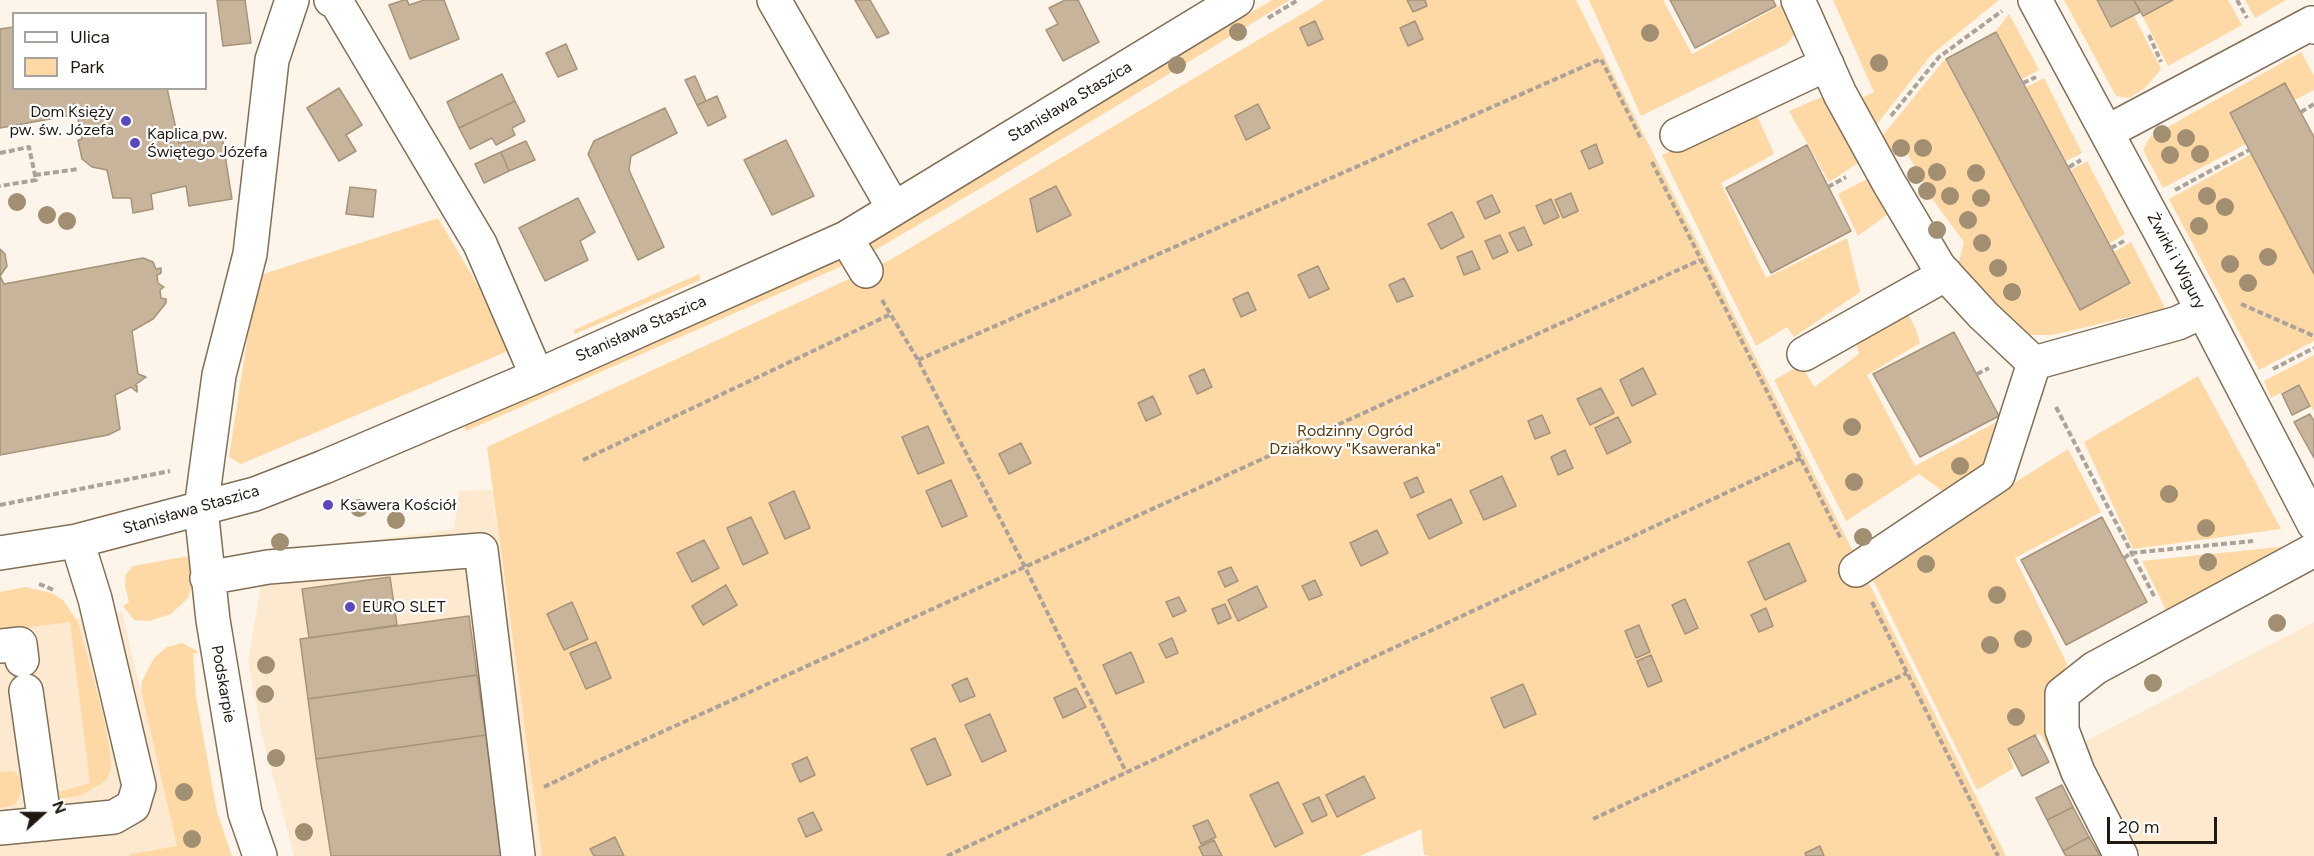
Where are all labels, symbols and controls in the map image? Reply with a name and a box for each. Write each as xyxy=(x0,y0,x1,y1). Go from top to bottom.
legend xyxy=(12,12,207,90)
text: Ulica xyxy=(70,26,110,48)
text: Park xyxy=(70,56,104,78)
street label: Stanisława Staszica xyxy=(1005,57,1135,147)
place label: Dom Księży pw. św. Józefa xyxy=(9,102,114,140)
marker: Dom Księży pw. św. Józefa xyxy=(119,114,133,128)
place label: Kaplica pw. Świętego Józefa xyxy=(147,124,267,162)
marker: Kaplica pw. Świętego Józefa xyxy=(128,136,142,150)
street label: Żwirki i Wigury xyxy=(2143,210,2209,312)
street label: Stanisława Staszica xyxy=(573,292,709,366)
park label: Rodzinny Ogród Działkowy "Ksaweranka" xyxy=(1269,421,1441,459)
street label: Stanisława Staszica xyxy=(121,481,261,539)
place label: Ksawera Kościół xyxy=(340,495,456,515)
marker: Ksawera Kościół xyxy=(321,498,335,512)
place label: EURO SLET xyxy=(362,597,446,617)
marker: EURO SLET xyxy=(343,600,357,614)
street label: Podskarpie xyxy=(207,644,239,724)
north arrow xyxy=(12,784,72,844)
text: N xyxy=(48,798,70,817)
scale bar xyxy=(2110,805,2220,843)
text: 20 m xyxy=(2118,816,2159,838)

